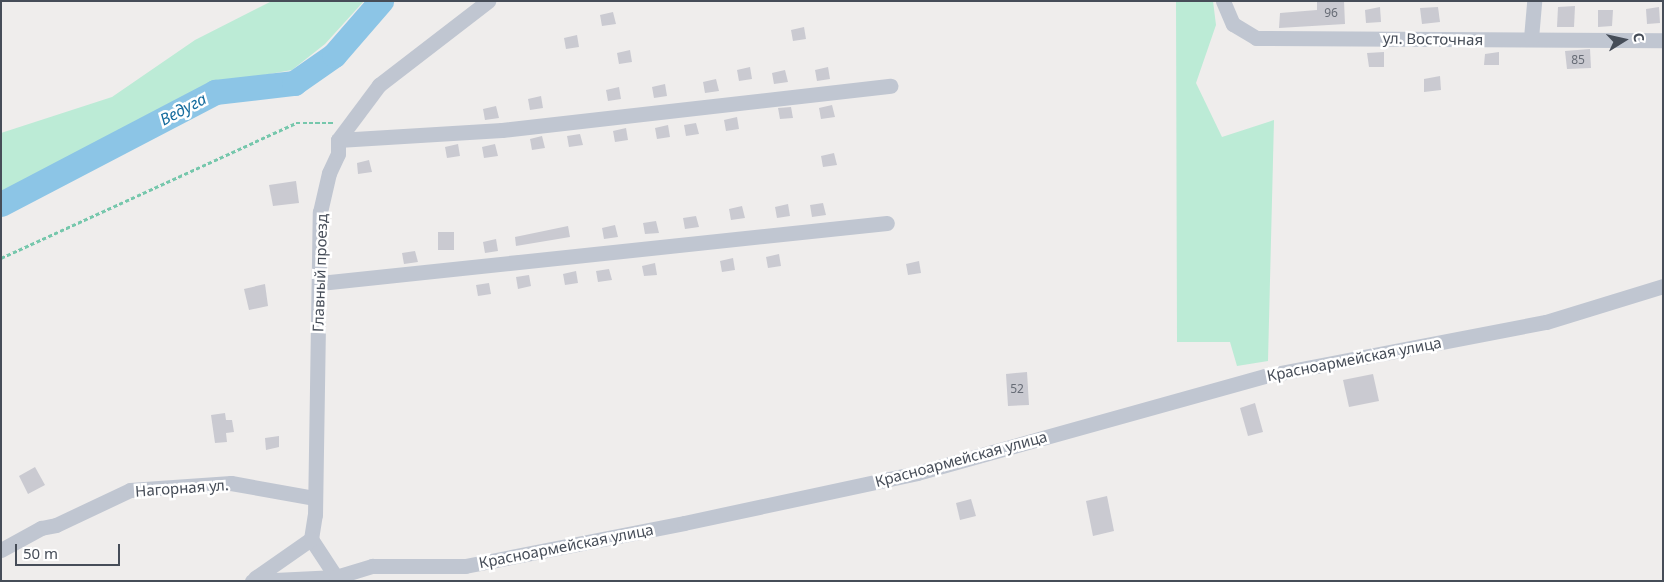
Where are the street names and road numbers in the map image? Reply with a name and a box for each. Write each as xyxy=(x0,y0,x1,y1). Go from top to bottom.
street label: ул. Восточная xyxy=(1383,29,1483,49)
street label: Главный проезд xyxy=(309,214,331,332)
street label: Красноармейская улица xyxy=(1265,333,1443,385)
street label: Красноармейская улица xyxy=(873,427,1049,491)
street label: Нагорная ул. xyxy=(135,476,229,500)
street label: Красноармейская улица xyxy=(477,520,655,572)

